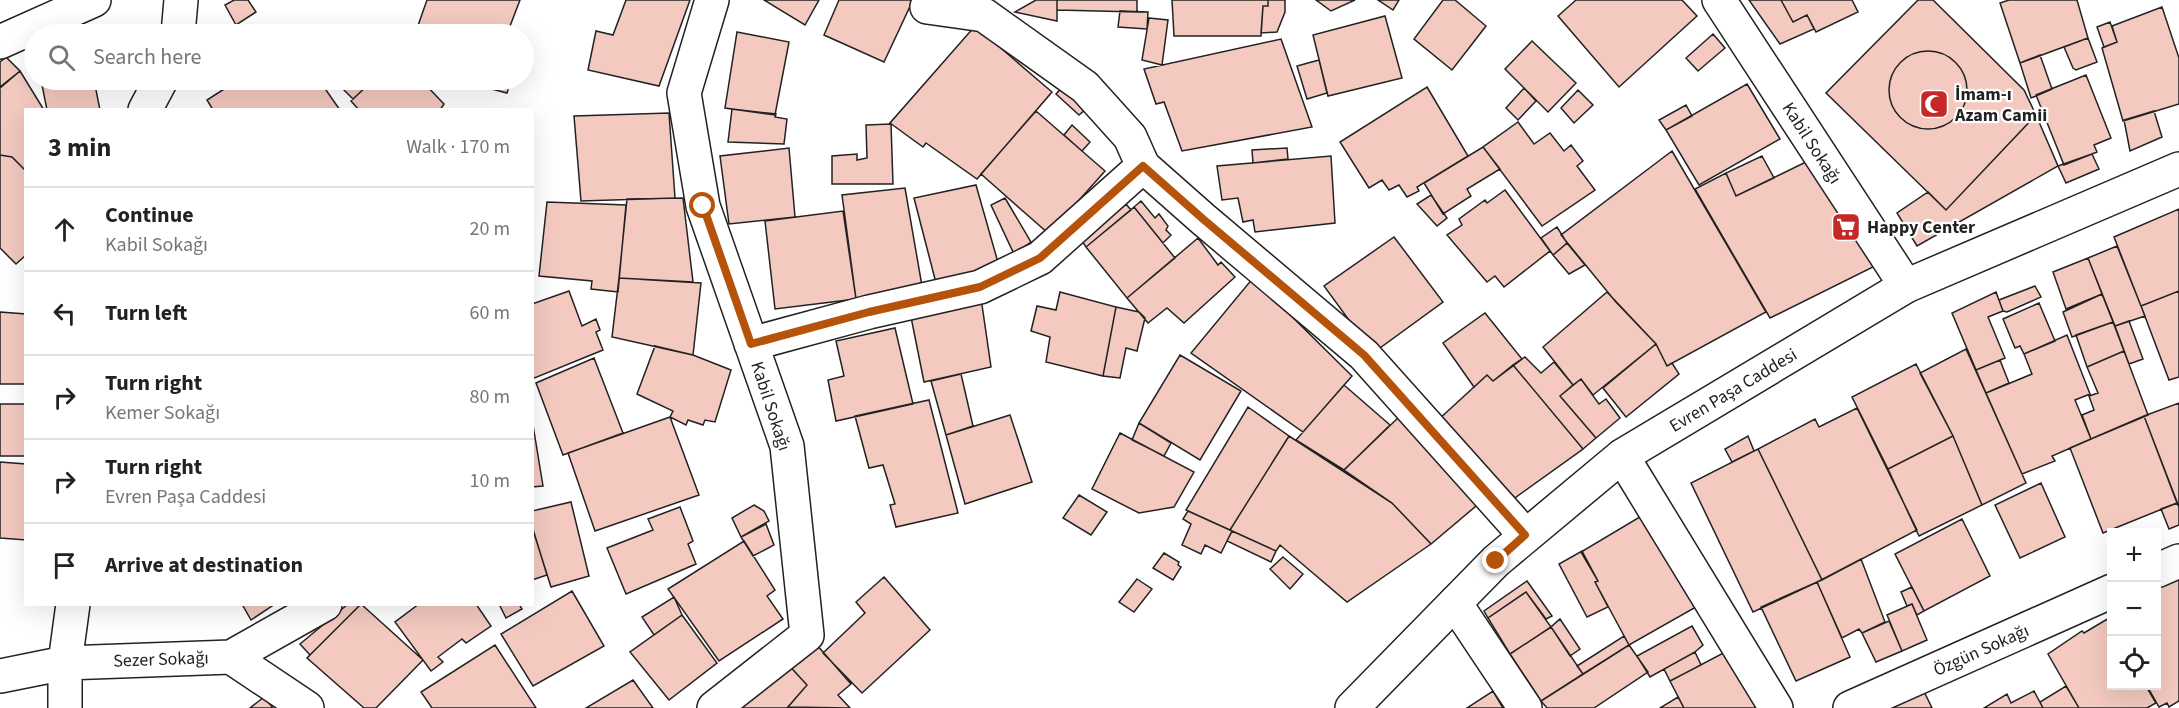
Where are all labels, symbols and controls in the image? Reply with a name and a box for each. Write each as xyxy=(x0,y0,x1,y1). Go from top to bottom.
search box xyxy=(24,24,534,90)
icon: search xyxy=(45,41,78,74)
text: Search here xyxy=(93,41,201,73)
place label: İmam-ı Azam Camii xyxy=(1954,82,2047,128)
mosque icon: İmam-ı Azam Camii xyxy=(1918,88,1950,120)
street label: Kabil Sokağı xyxy=(1776,98,1847,189)
text: 3 min xyxy=(48,129,111,166)
text: Walk · 170 m xyxy=(406,133,510,161)
route start xyxy=(689,192,715,218)
text: Continue xyxy=(105,199,194,231)
supermarket icon: Happy Center xyxy=(1830,211,1862,243)
icon: ahead xyxy=(48,213,81,246)
text: 20 m xyxy=(470,215,510,243)
place label: Happy Center xyxy=(1867,215,1976,240)
text: Kabil Sokağı xyxy=(105,231,208,259)
icon: left xyxy=(48,297,81,330)
text: Turn left xyxy=(105,297,187,329)
text: 60 m xyxy=(470,299,510,327)
street label: Evren Paşa Caddesi xyxy=(1665,342,1802,439)
street label: Kabil Sokağı xyxy=(744,358,797,454)
text: Turn right xyxy=(105,367,202,399)
icon: right xyxy=(48,381,81,414)
text: 80 m xyxy=(470,383,510,411)
text: Kemer Sokağı xyxy=(105,399,220,427)
text: Turn right xyxy=(105,451,202,483)
icon: right xyxy=(48,465,81,498)
text: 10 m xyxy=(470,467,510,495)
text: Evren Paşa Caddesi xyxy=(105,483,266,511)
map controls xyxy=(2107,528,2161,690)
button: + xyxy=(2107,528,2161,582)
route end xyxy=(1482,547,1508,573)
icon: arrive xyxy=(48,549,81,582)
text: Arrive at destination xyxy=(105,549,303,581)
button: − xyxy=(2107,582,2161,636)
street label: Özgün Sokağı xyxy=(1929,618,2033,683)
button: locate xyxy=(2107,636,2161,690)
street label: Sezer Sokağı xyxy=(113,645,209,674)

